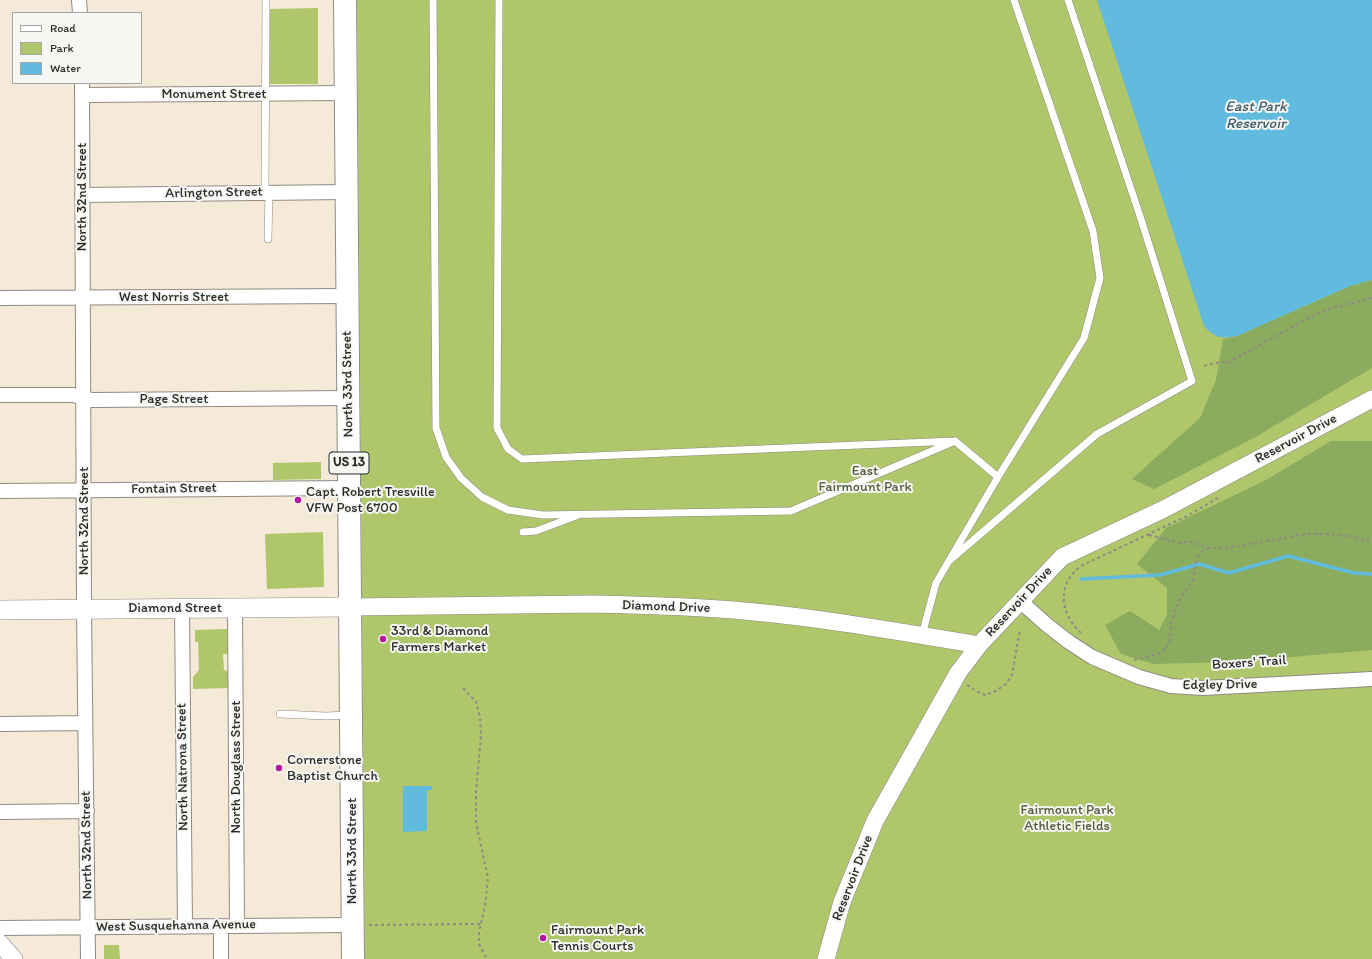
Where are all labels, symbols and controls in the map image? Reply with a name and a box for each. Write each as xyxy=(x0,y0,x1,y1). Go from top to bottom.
legend xyxy=(12,12,142,84)
text: Road xyxy=(50,21,76,35)
text: Park xyxy=(50,41,74,55)
text: Water xyxy=(50,61,81,75)
street label: Monument Street xyxy=(161,86,267,102)
water label: East Park Reservoir xyxy=(1225,98,1287,133)
street label: North 32nd Street xyxy=(74,143,90,251)
street label: Arlington Street xyxy=(165,184,263,202)
street label: West Norris Street xyxy=(119,289,229,305)
street label: North 33rd Street xyxy=(339,331,357,437)
street label: Page Street xyxy=(140,391,208,407)
street label: Reservoir Drive xyxy=(1252,410,1340,468)
road number: US 13 xyxy=(329,452,369,474)
park label: East Fairmount Park xyxy=(818,463,912,496)
street label: North 32nd Street xyxy=(76,467,92,575)
street label: Fontain Street xyxy=(131,480,217,498)
place label: Capt. Robert Tresville VFW Post 6700 xyxy=(306,484,435,516)
marker: Capt. Robert Tresville VFW Post 6700 xyxy=(293,495,303,505)
street label: Reservoir Drive xyxy=(982,563,1056,641)
street label: Diamond Drive xyxy=(622,597,710,617)
street label: Diamond Street xyxy=(128,600,222,616)
place label: 33rd & Diamond Farmers Market xyxy=(391,623,488,656)
marker: 33rd & Diamond Farmers Market xyxy=(378,634,388,644)
street label: Boxers' Trail xyxy=(1211,652,1287,674)
street label: Edgley Drive xyxy=(1183,676,1257,694)
street label: North Douglass Street xyxy=(228,700,244,834)
street label: North Natrona Street xyxy=(173,703,193,831)
place label: Cornerstone Baptist Church xyxy=(287,752,378,784)
marker: Cornerstone Baptist Church xyxy=(274,763,284,773)
street label: North 32nd Street xyxy=(78,791,96,899)
street label: North 33rd Street xyxy=(344,798,360,904)
park label: Fairmount Park Athletic Fields xyxy=(1020,802,1114,834)
street label: Reservoir Drive xyxy=(829,833,877,923)
street label: West Susquehanna Avenue xyxy=(96,916,256,936)
place label: Fairmount Park Tennis Courts xyxy=(551,922,644,954)
marker: Fairmount Park Tennis Courts xyxy=(538,933,548,943)

